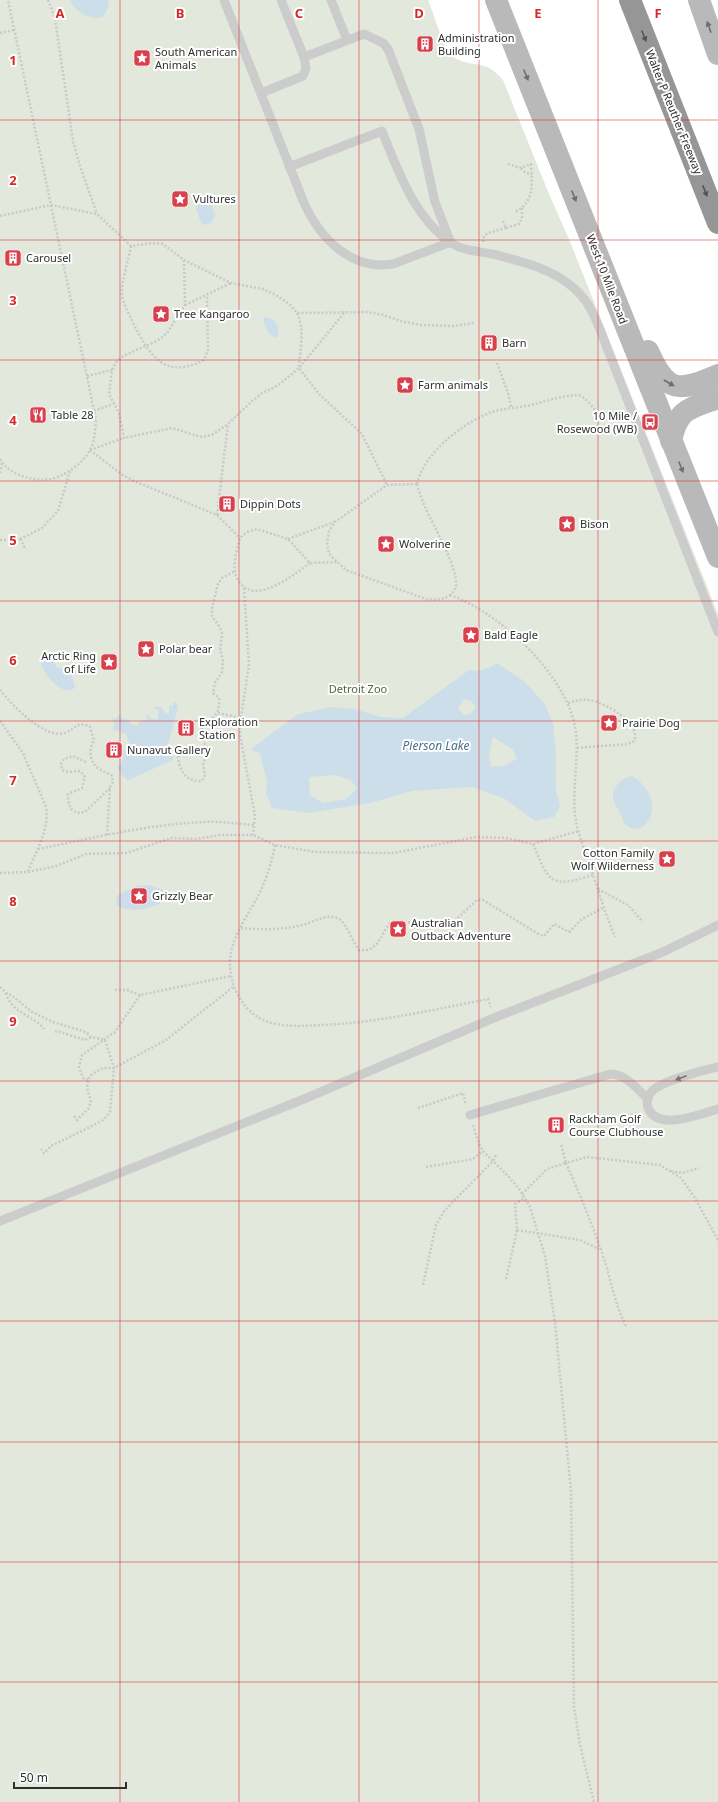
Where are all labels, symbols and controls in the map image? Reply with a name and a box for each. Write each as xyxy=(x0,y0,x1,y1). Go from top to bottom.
text: A xyxy=(56,4,65,22)
text: B xyxy=(176,4,184,22)
text: C xyxy=(295,4,303,22)
text: D xyxy=(414,4,424,22)
text: E xyxy=(534,4,542,22)
text: F xyxy=(654,4,662,22)
one-way arrow xyxy=(705,21,711,33)
place label: Administration Building xyxy=(438,30,515,58)
one-way arrow xyxy=(642,31,648,43)
building icon: Administration Building xyxy=(415,34,435,54)
place label: South American Animals xyxy=(155,44,237,72)
street label: Walter P Reuther Freeway xyxy=(643,47,706,177)
place icon: South American Animals xyxy=(132,48,152,68)
text: 1 xyxy=(9,51,17,69)
one-way arrow xyxy=(523,70,529,81)
text: 2 xyxy=(9,171,17,189)
one-way arrow xyxy=(703,185,709,197)
place icon: Vultures xyxy=(170,189,190,209)
one-way arrow xyxy=(572,190,578,202)
place label: Vultures xyxy=(193,191,236,206)
street label: West 10 Mile Road xyxy=(583,232,631,326)
building icon: Carousel xyxy=(3,248,23,268)
place label: Carousel xyxy=(26,250,71,265)
text: 3 xyxy=(9,291,17,309)
place icon: Tree Kangaroo xyxy=(151,304,171,324)
place label: Tree Kangaroo xyxy=(174,306,250,321)
building icon: Barn xyxy=(479,333,499,353)
place label: Barn xyxy=(502,335,527,350)
place icon: Farm animals xyxy=(395,375,415,395)
place label: Farm animals xyxy=(418,377,488,392)
one-way arrow xyxy=(663,379,675,386)
restaurant icon: Table 28 xyxy=(28,405,48,425)
place label: Table 28 xyxy=(51,407,94,422)
place label: 10 Mile / Rosewood (WB) xyxy=(557,408,637,436)
text: 4 xyxy=(9,411,17,429)
bus stop icon: 10 Mile / Rosewood (WB) xyxy=(640,412,660,432)
one-way arrow xyxy=(679,461,685,473)
building icon: Dippin Dots xyxy=(217,494,237,514)
place label: Dippin Dots xyxy=(240,496,301,511)
place icon: Bison xyxy=(557,514,577,534)
place label: Bison xyxy=(580,516,609,531)
text: 5 xyxy=(9,531,17,549)
place icon: Wolverine xyxy=(376,534,396,554)
place label: Wolverine xyxy=(399,536,451,551)
place icon: Bald Eagle xyxy=(461,625,481,645)
place label: Bald Eagle xyxy=(484,627,538,642)
place icon: Polar bear xyxy=(136,639,156,659)
place label: Polar bear xyxy=(159,641,213,656)
place label: Arctic Ring of Life xyxy=(41,648,96,676)
text: 6 xyxy=(9,651,17,669)
place icon: Arctic Ring of Life xyxy=(99,652,119,672)
park label: Detroit Zoo xyxy=(329,681,388,696)
place icon: Prairie Dog xyxy=(599,713,619,733)
place label: Exploration Station xyxy=(199,714,258,742)
place label: Prairie Dog xyxy=(622,715,680,730)
building icon: Exploration Station xyxy=(176,718,196,738)
water label: Pierson Lake xyxy=(403,737,469,754)
building icon: Nunavut Gallery xyxy=(104,740,124,760)
place label: Nunavut Gallery xyxy=(127,742,211,757)
text: 7 xyxy=(9,771,17,789)
place label: Cotton Family Wolf Wilderness xyxy=(571,845,654,873)
place icon: Cotton Family Wolf Wilderness xyxy=(657,849,677,869)
place icon: Grizzly Bear xyxy=(129,886,149,906)
place label: Grizzly Bear xyxy=(152,888,214,903)
text: 8 xyxy=(9,892,17,910)
place label: Australian Outback Adventure xyxy=(411,915,511,943)
place icon: Australian Outback Adventure xyxy=(388,919,408,939)
text: 9 xyxy=(9,1012,17,1030)
one-way arrow xyxy=(674,1075,686,1081)
place label: Rackham Golf Course Clubhouse xyxy=(569,1111,663,1139)
building icon: Rackham Golf Course Clubhouse xyxy=(546,1115,566,1135)
scale bar xyxy=(14,1764,126,1790)
text: 50 m xyxy=(20,1769,48,1786)

